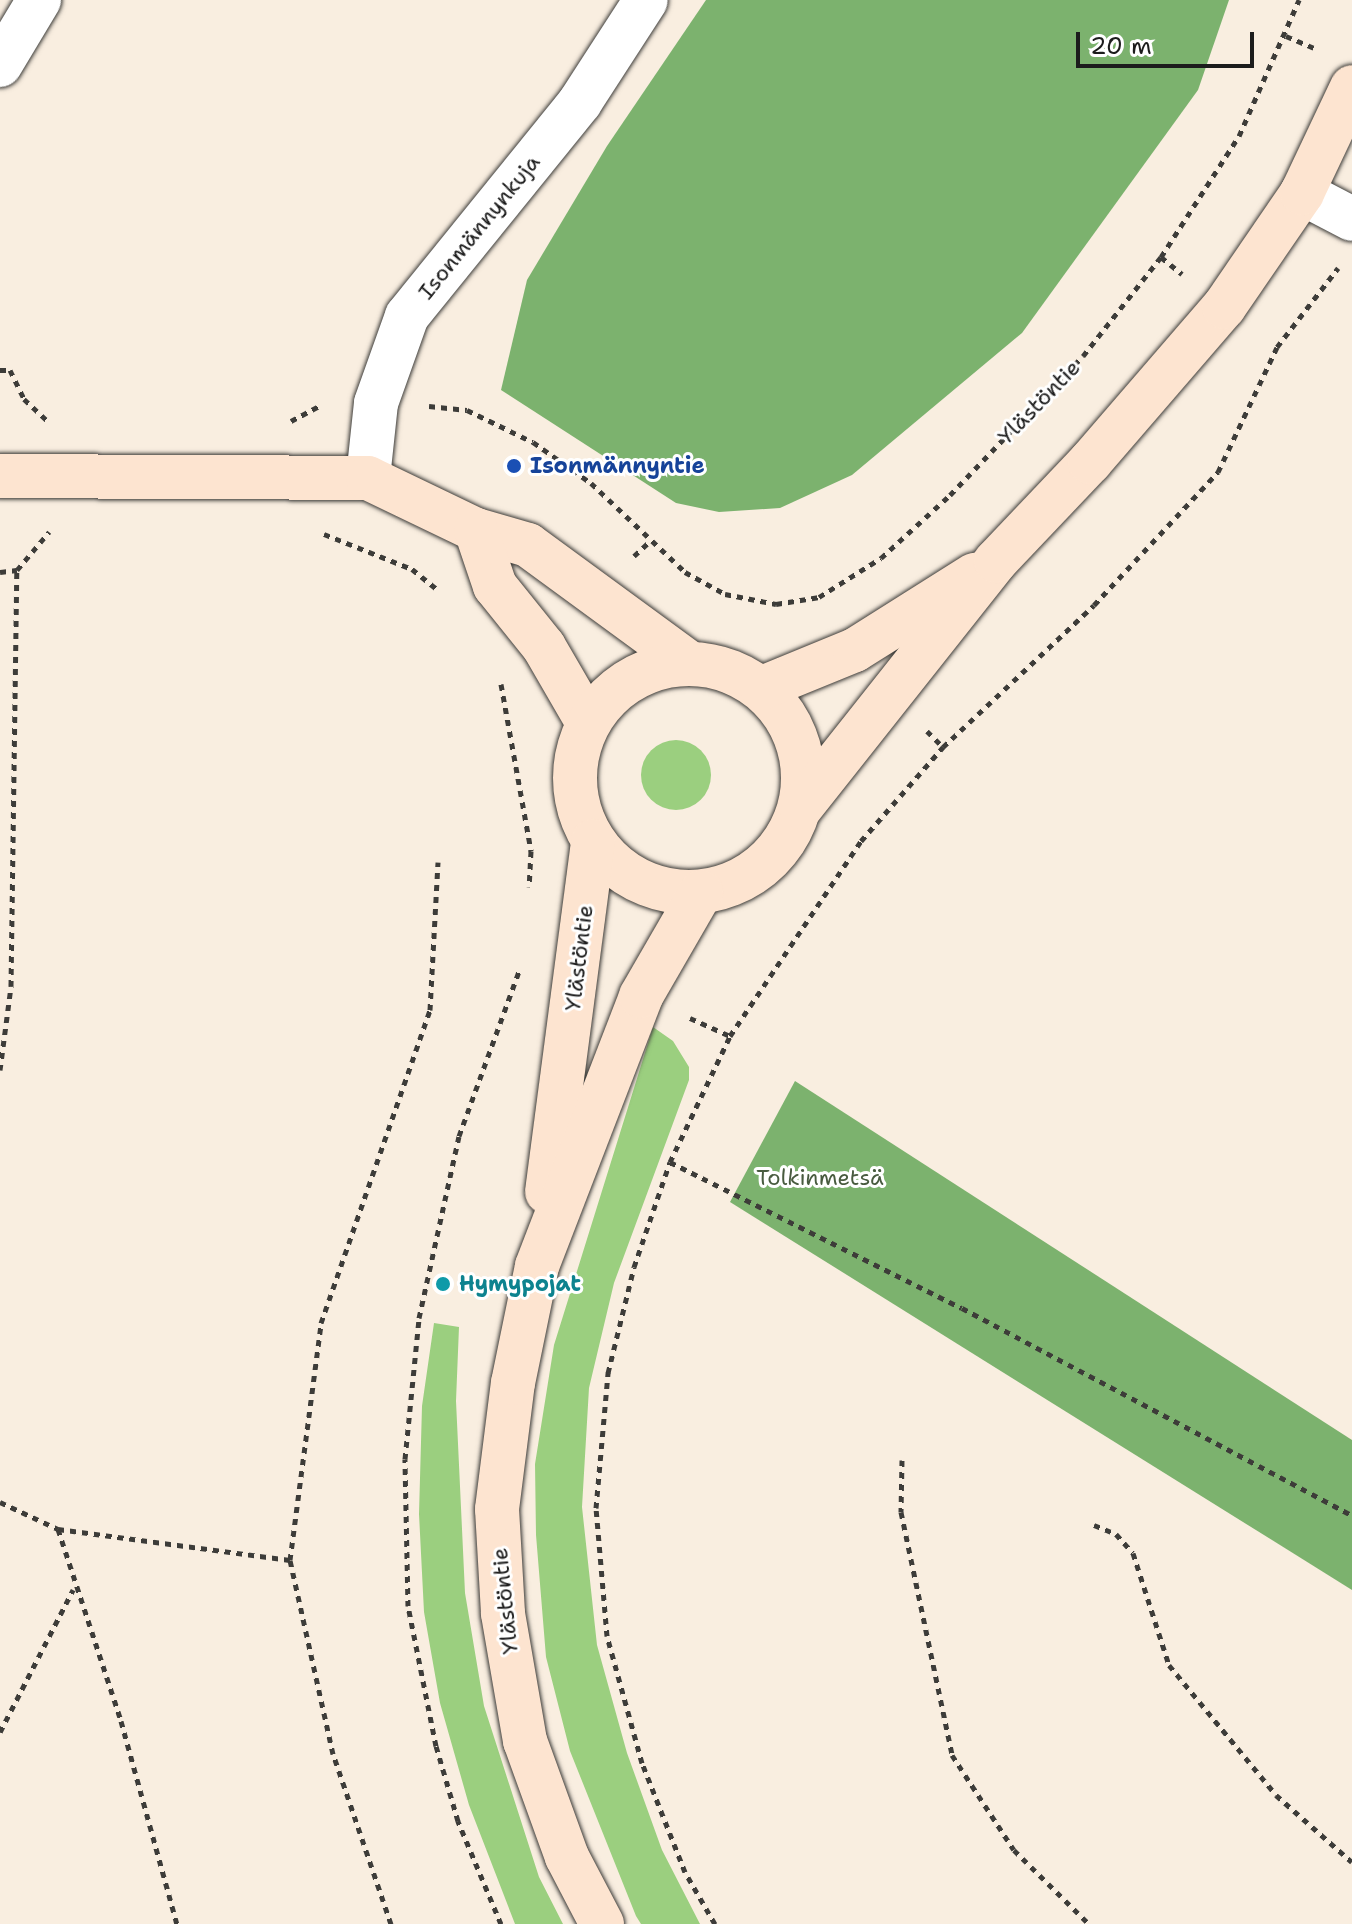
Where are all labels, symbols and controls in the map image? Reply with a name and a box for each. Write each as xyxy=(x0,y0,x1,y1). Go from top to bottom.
scale bar xyxy=(1080,16,1258,66)
text: 20 m xyxy=(1090,30,1152,62)
street label: Isonmännynkuja xyxy=(413,149,545,305)
street label: Ylästöntie xyxy=(992,354,1086,450)
place label: Isonmännyntie xyxy=(530,453,705,479)
marker: Isonmännyntie xyxy=(505,457,523,475)
street label: Ylästöntie xyxy=(559,903,599,1013)
park label: Tolkinmetsä xyxy=(756,1165,884,1191)
place label: Hymypojat xyxy=(459,1271,581,1297)
marker: Hymypojat xyxy=(434,1275,452,1293)
street label: Ylästöntie xyxy=(486,1547,524,1655)

